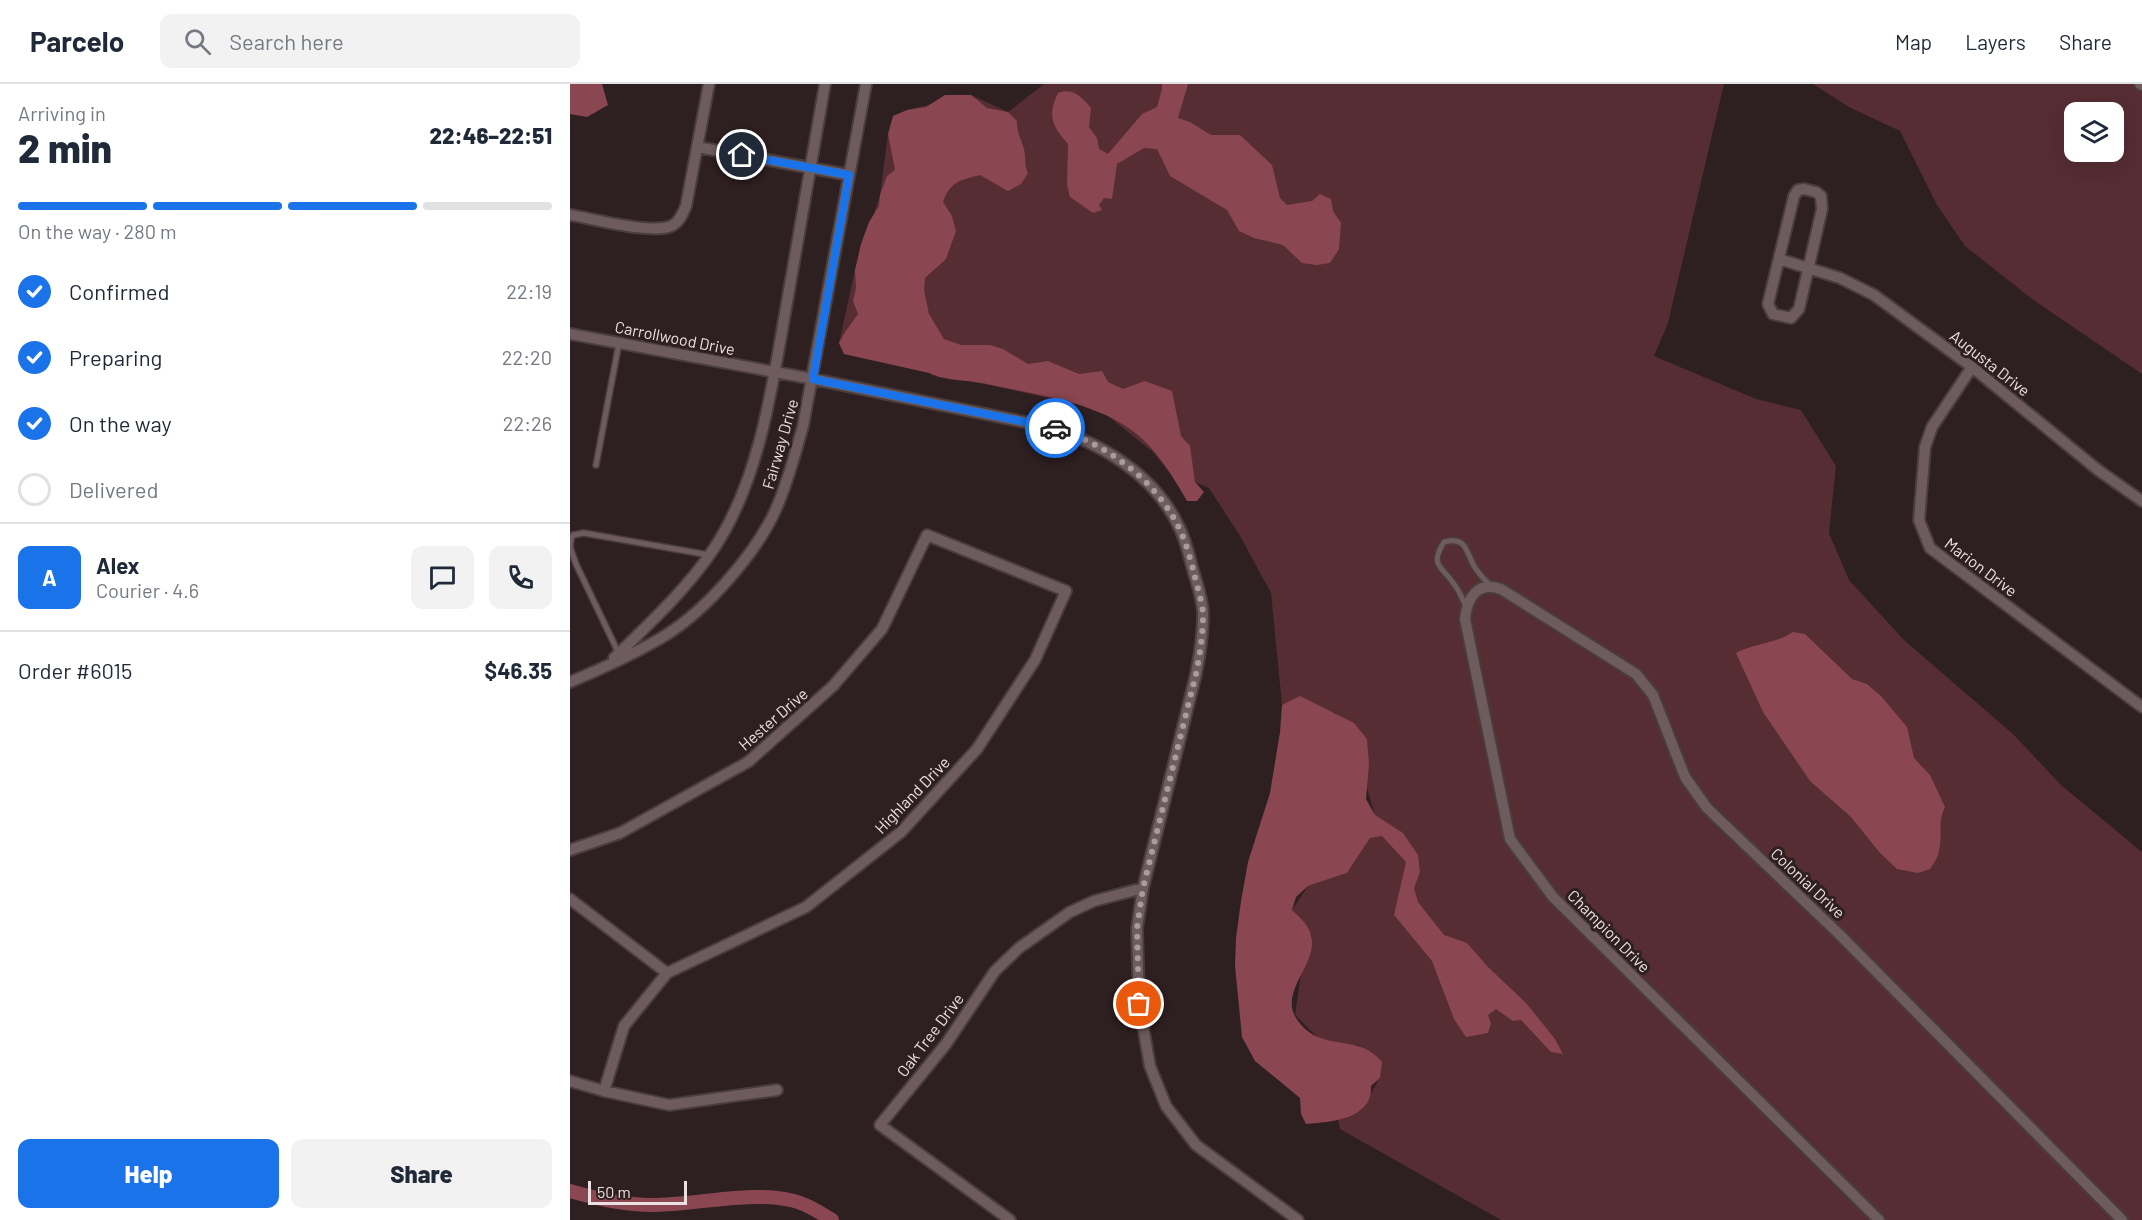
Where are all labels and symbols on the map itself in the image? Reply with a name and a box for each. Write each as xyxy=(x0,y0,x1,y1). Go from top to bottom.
pin xyxy=(716,129,767,180)
street label: Carrollwood Drive xyxy=(614,317,737,358)
street label: Augusta Drive xyxy=(1947,326,2034,400)
street label: Fairway Drive xyxy=(758,397,801,491)
courier xyxy=(1025,398,1085,458)
street label: Marion Drive xyxy=(1941,533,2021,600)
street label: Hester Drive xyxy=(734,683,811,754)
street label: Highland Drive xyxy=(870,752,953,837)
street label: Colonial Drive xyxy=(1767,844,1849,922)
street label: Champion Drive xyxy=(1564,885,1655,976)
pin xyxy=(1113,978,1164,1029)
street label: Oak Tree Drive xyxy=(892,989,967,1080)
scale bar xyxy=(588,1178,687,1206)

